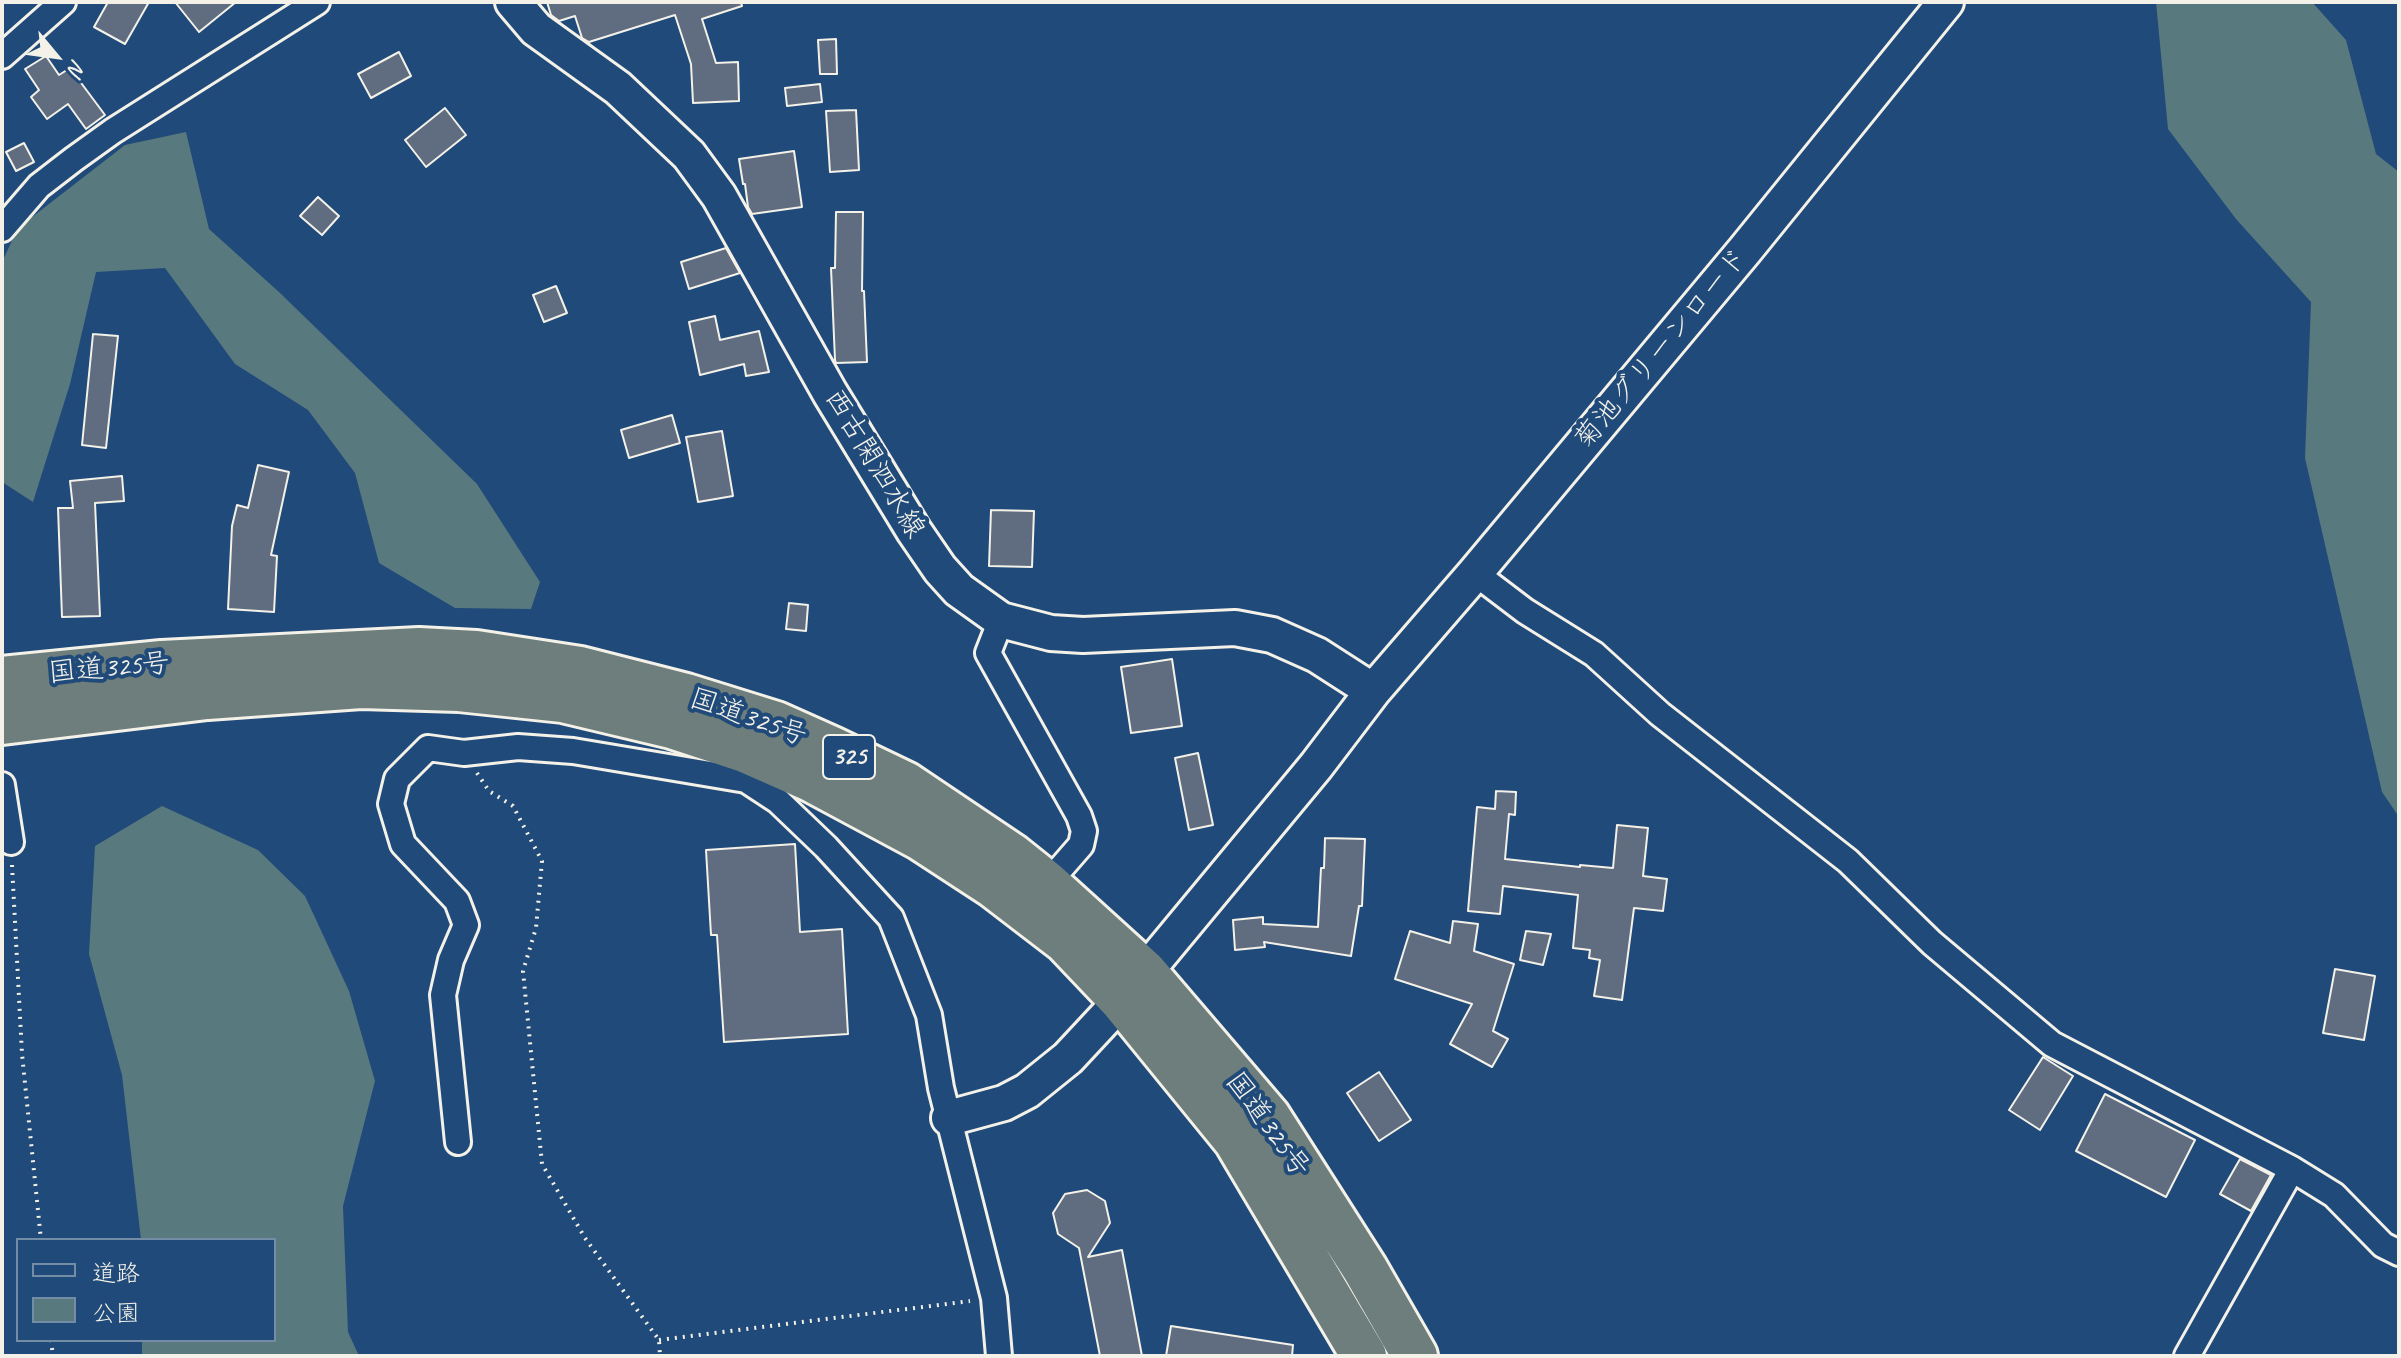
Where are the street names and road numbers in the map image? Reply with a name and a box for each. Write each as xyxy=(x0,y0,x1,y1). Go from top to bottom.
street label: 菊池グリーンロード xyxy=(1568,242,1756,456)
street label: 西古閑泗水線 xyxy=(816,383,932,545)
street label: 国道325号 xyxy=(47,647,171,691)
street label: 国道325号 xyxy=(685,682,811,754)
road number: 325 xyxy=(823,735,875,779)
street label: 国道325号 xyxy=(1218,1066,1316,1184)

